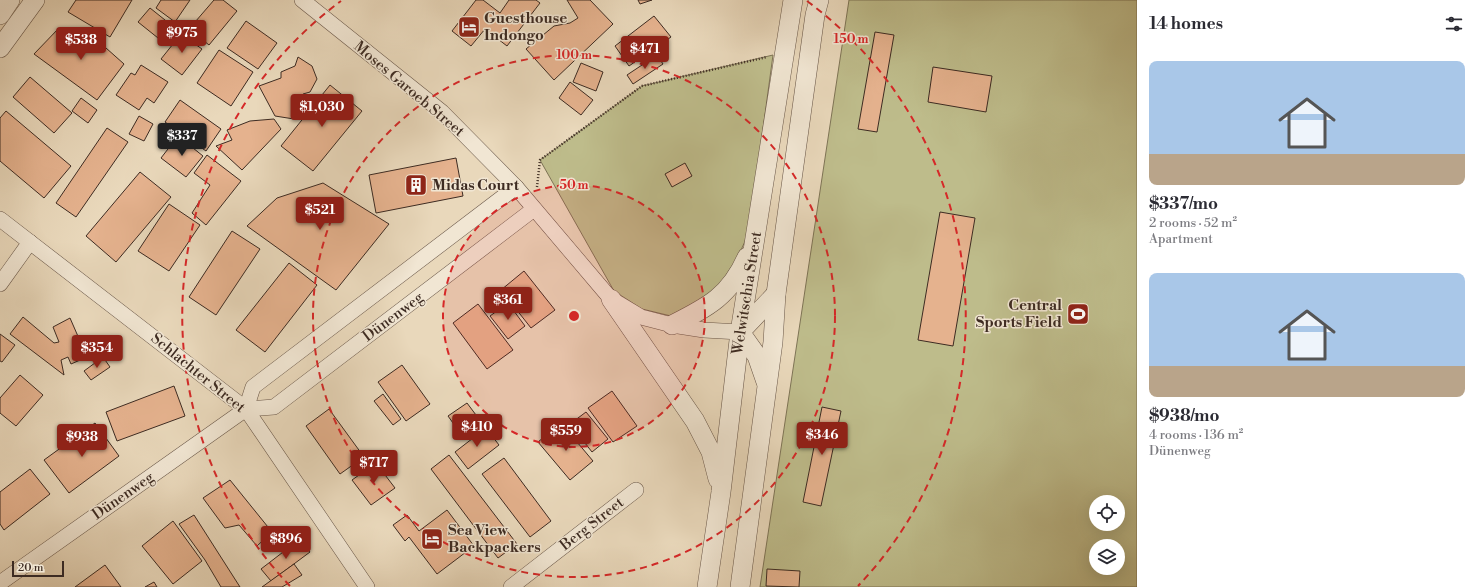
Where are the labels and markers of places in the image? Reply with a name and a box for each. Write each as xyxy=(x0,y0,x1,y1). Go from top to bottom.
place label: Guesthouse Indongo xyxy=(484,9,567,45)
hotel icon: Guesthouse Indongo xyxy=(456,14,482,40)
pin: $975 xyxy=(158,20,206,54)
pin: $538 xyxy=(57,27,105,61)
pin: $471 xyxy=(621,36,669,70)
pin: $1,030 xyxy=(289,94,355,128)
pin: $337 xyxy=(158,123,206,157)
building icon: Midas Court xyxy=(403,172,429,198)
place label: Midas Court xyxy=(432,176,520,195)
pin: $521 xyxy=(296,197,344,231)
pin: $361 xyxy=(484,287,532,321)
place label: Central Sports Field xyxy=(976,296,1063,332)
sports icon: Central Sports Field xyxy=(1065,301,1091,327)
centre of rings xyxy=(567,309,581,323)
pin: $354 xyxy=(73,335,121,369)
pin: $410 xyxy=(453,414,501,448)
pin: $559 xyxy=(542,418,590,452)
pin: $346 xyxy=(798,422,846,456)
pin: $938 xyxy=(58,424,106,458)
pin: $717 xyxy=(350,450,398,484)
place label: Sea View Backpackers xyxy=(448,521,541,557)
pin: $896 xyxy=(262,526,310,560)
hotel icon: Sea View Backpackers xyxy=(419,526,445,552)

